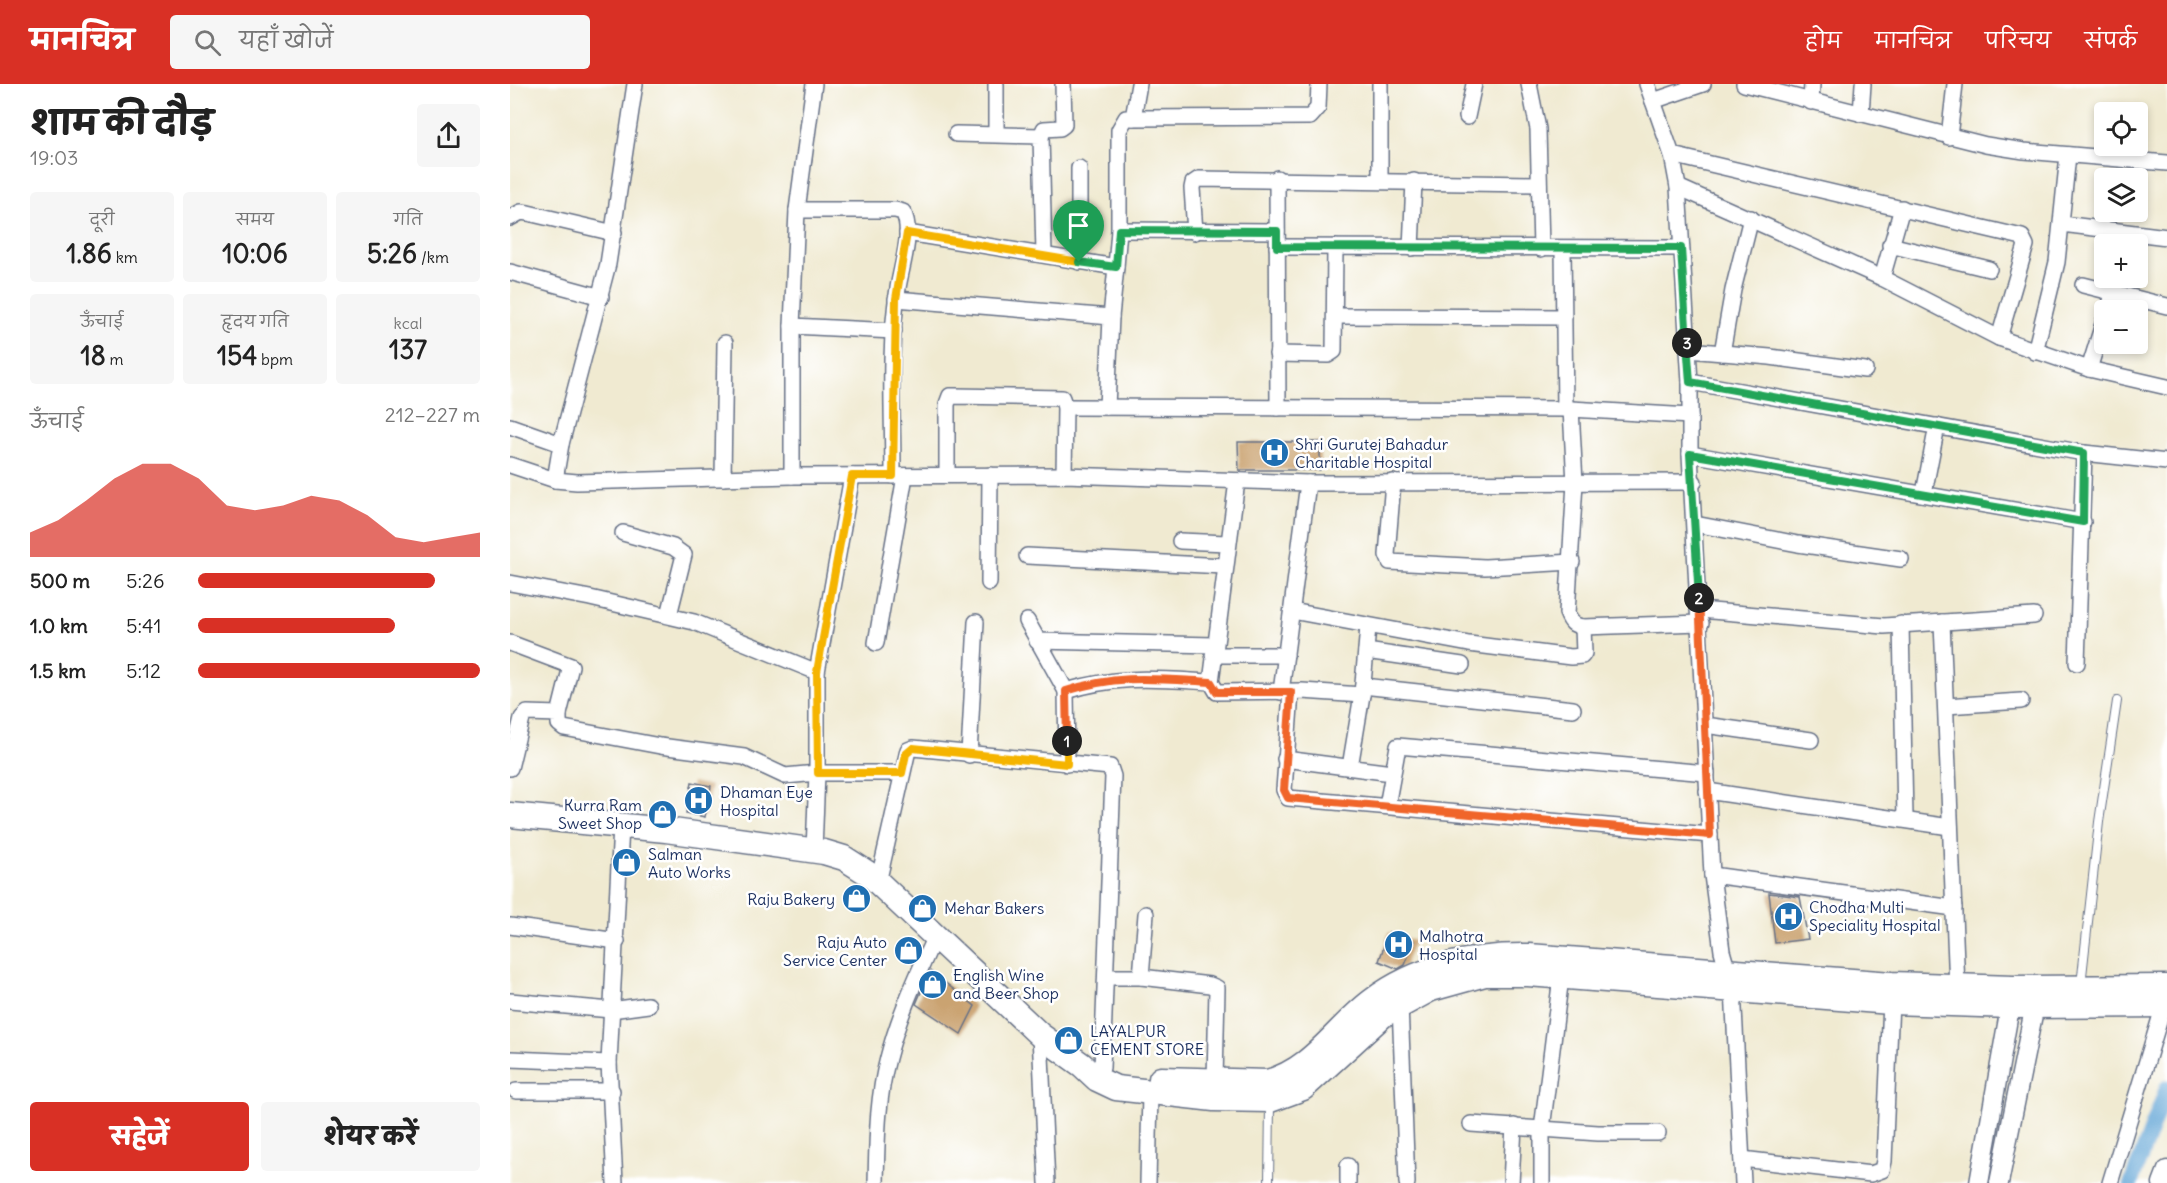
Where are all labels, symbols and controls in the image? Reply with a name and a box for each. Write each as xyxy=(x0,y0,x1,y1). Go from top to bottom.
search box xyxy=(170,15,590,69)
text: मानचित्र xyxy=(30,22,134,58)
icon: search xyxy=(191,26,224,59)
text: यहाँ खोजें xyxy=(239,26,333,54)
text: होम xyxy=(1805,27,1842,54)
text: मानचित्र xyxy=(1875,27,1952,54)
text: परिचय xyxy=(1985,27,2051,54)
text: संपर्क xyxy=(2084,27,2137,54)
text: शाम की दौड़ xyxy=(30,101,213,143)
map controls xyxy=(2094,102,2148,354)
button: locate xyxy=(2094,102,2148,156)
button: share xyxy=(417,104,480,167)
text: 19:03 xyxy=(30,145,78,170)
button: layers xyxy=(2094,168,2148,222)
pin xyxy=(1053,200,1104,262)
text: दूरी xyxy=(89,209,115,229)
text: समय xyxy=(236,209,274,229)
text: गति xyxy=(393,209,423,229)
icon: arrive xyxy=(1062,209,1095,242)
button: + xyxy=(2094,234,2148,288)
text: 1.86 xyxy=(66,237,112,270)
text: 10:06 xyxy=(222,237,288,270)
text: 5:26 xyxy=(367,237,417,270)
text: km xyxy=(112,247,138,267)
text: /km xyxy=(417,247,449,267)
button: − xyxy=(2094,300,2148,354)
text: ऊँचाई xyxy=(81,311,123,331)
text: हृदय गति xyxy=(221,311,289,331)
text: kcal xyxy=(394,313,422,333)
pin: 3 xyxy=(1672,328,1702,358)
text: 137 xyxy=(389,333,427,366)
text: 3 xyxy=(1682,333,1692,353)
text: 18 xyxy=(80,339,106,372)
text: 154 xyxy=(217,339,257,372)
text: m xyxy=(106,349,124,369)
text: bpm xyxy=(257,349,293,369)
text: 212–227 m xyxy=(385,402,480,427)
text: ऊँचाई xyxy=(30,408,84,433)
place label: Shri Gurutej Bahadur Charitable Hospital xyxy=(1295,434,1449,472)
hospital icon: Shri Gurutej Bahadur Charitable Hospital xyxy=(1258,437,1290,469)
text: 500 m xyxy=(30,568,90,593)
text: 5:26 xyxy=(126,568,165,593)
pin: 2 xyxy=(1684,583,1714,613)
text: 2 xyxy=(1695,588,1703,608)
text: 1.0 km xyxy=(30,613,88,638)
text: 5:41 xyxy=(126,613,161,638)
text: 1.5 km xyxy=(30,658,86,683)
text: 5:12 xyxy=(126,658,161,683)
pin: 1 xyxy=(1052,726,1082,756)
text: 1 xyxy=(1064,731,1070,751)
place label: Dhaman Eye Hospital xyxy=(720,782,813,820)
hospital icon: Dhaman Eye Hospital xyxy=(683,785,715,817)
place label: Kurra Ram Sweet Shop xyxy=(558,795,642,833)
shop icon: Kurra Ram Sweet Shop xyxy=(647,798,679,830)
place label: Salman Auto Works xyxy=(648,844,731,882)
shop icon: Salman Auto Works xyxy=(611,847,643,879)
shop icon: Raju Bakery xyxy=(840,883,872,915)
place label: Raju Bakery xyxy=(747,889,835,909)
shop icon: Mehar Bakers xyxy=(907,892,939,924)
place label: Chodha Multi Speciality Hospital xyxy=(1809,897,1941,935)
place label: Mehar Bakers xyxy=(944,898,1044,918)
hospital icon: Chodha Multi Speciality Hospital xyxy=(1772,900,1804,932)
place label: Malhotra Hospital xyxy=(1419,926,1484,964)
hospital icon: Malhotra Hospital xyxy=(1382,929,1414,961)
place label: Raju Auto Service Center xyxy=(783,932,887,970)
shop icon: Raju Auto Service Center xyxy=(892,935,924,967)
place label: English Wine and Beer Shop xyxy=(953,965,1059,1003)
shop icon: English Wine and Beer Shop xyxy=(916,968,948,1000)
place label: LAYALPUR CEMENT STORE xyxy=(1090,1021,1204,1059)
shop icon: LAYALPUR CEMENT STORE xyxy=(1053,1024,1085,1056)
button: सहेजें xyxy=(30,1102,249,1171)
button: शेयर करें xyxy=(261,1102,480,1171)

